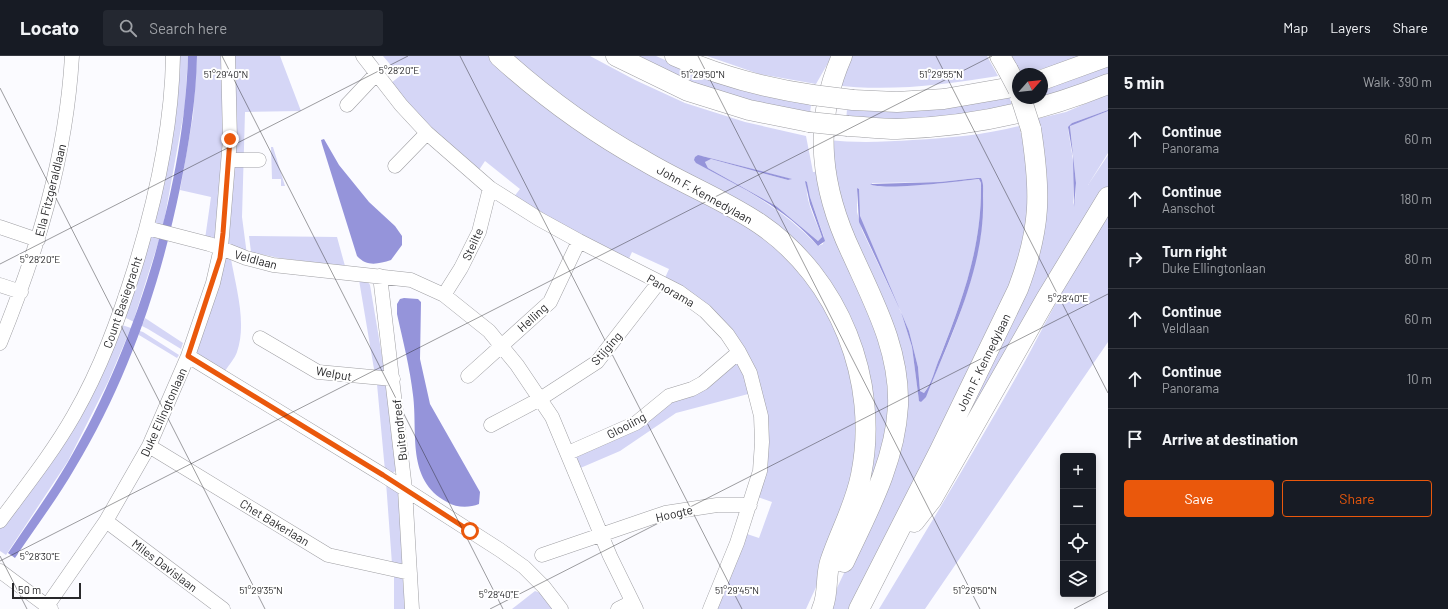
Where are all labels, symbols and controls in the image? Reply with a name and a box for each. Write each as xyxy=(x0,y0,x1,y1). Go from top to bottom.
search box xyxy=(103,10,383,46)
text: Locato xyxy=(20,16,79,39)
icon: search xyxy=(117,17,139,39)
text: Search here xyxy=(149,19,227,37)
text: Map xyxy=(1283,19,1308,36)
text: Layers xyxy=(1330,19,1371,36)
text: Share xyxy=(1393,19,1428,36)
text: 5°28'20"E xyxy=(379,64,419,76)
text: 51°29'40"N xyxy=(204,68,248,80)
text: 51°29'50"N xyxy=(681,68,725,80)
text: 51°29'55"N xyxy=(919,68,963,80)
north arrow xyxy=(1012,68,1048,104)
text: 5 min xyxy=(1124,72,1164,92)
text: Walk · 390 m xyxy=(1363,74,1432,90)
text: Continue xyxy=(1162,122,1222,140)
icon: ahead xyxy=(1124,128,1146,150)
route end xyxy=(221,130,239,148)
text: 60 m xyxy=(1405,131,1432,147)
text: Panorama xyxy=(1162,140,1219,156)
street label: Ella Fitzgeraldlaan xyxy=(32,142,68,238)
street label: John F. Kennedylaan xyxy=(655,162,755,226)
text: Continue xyxy=(1162,182,1222,200)
icon: ahead xyxy=(1124,188,1146,210)
text: 180 m xyxy=(1400,191,1432,207)
text: Aanschot xyxy=(1162,200,1215,216)
street label: Steilte xyxy=(459,226,485,262)
text: Turn right xyxy=(1162,242,1227,260)
street label: Veldlaan xyxy=(233,247,279,271)
icon: right xyxy=(1124,248,1146,270)
text: 80 m xyxy=(1405,251,1432,267)
text: 5°28'20"E xyxy=(20,253,60,265)
street label: Count Basiegracht xyxy=(100,254,144,350)
text: Duke Ellingtonlaan xyxy=(1162,260,1266,276)
street label: Panorama xyxy=(645,271,697,309)
text: 5°28'40"E xyxy=(1048,292,1088,304)
street label: Helling xyxy=(514,300,550,334)
text: Continue xyxy=(1162,302,1222,320)
icon: ahead xyxy=(1124,308,1146,330)
street label: John F. Kennedylaan xyxy=(953,311,1013,413)
text: 60 m xyxy=(1405,311,1432,327)
text: Veldlaan xyxy=(1162,320,1209,336)
street label: Stijging xyxy=(588,328,624,368)
text: Continue xyxy=(1162,362,1222,380)
street label: Welput xyxy=(315,363,353,383)
street label: Duke Ellingtonlaan xyxy=(137,365,189,459)
icon: ahead xyxy=(1124,368,1146,390)
text: 10 m xyxy=(1407,371,1432,387)
text: Panorama xyxy=(1162,380,1219,396)
street label: Buitendreef xyxy=(389,399,409,461)
street label: Glooiing xyxy=(604,409,648,441)
icon: arrive xyxy=(1124,428,1146,450)
text: Arrive at destination xyxy=(1162,430,1298,448)
map controls xyxy=(1060,453,1096,597)
button: + xyxy=(1060,453,1096,489)
button: Save xyxy=(1124,480,1274,517)
button: Share xyxy=(1282,480,1432,517)
button: − xyxy=(1060,489,1096,525)
street label: Chet Bakerlaan xyxy=(238,496,312,548)
street label: Hoogte xyxy=(654,502,694,524)
route start xyxy=(461,522,479,540)
button: locate xyxy=(1060,525,1096,561)
street label: Miles Davislaan xyxy=(130,536,200,594)
text: 5°28'30"E xyxy=(20,550,60,562)
button: layers xyxy=(1060,561,1096,597)
scale bar xyxy=(12,581,81,600)
text: 50 m xyxy=(18,583,41,596)
text: 51°29'35"N xyxy=(239,584,283,596)
text: 51°29'45"N xyxy=(715,584,759,596)
text: 51°29'50"N xyxy=(953,584,997,596)
text: 5°28'40"E xyxy=(479,588,519,600)

